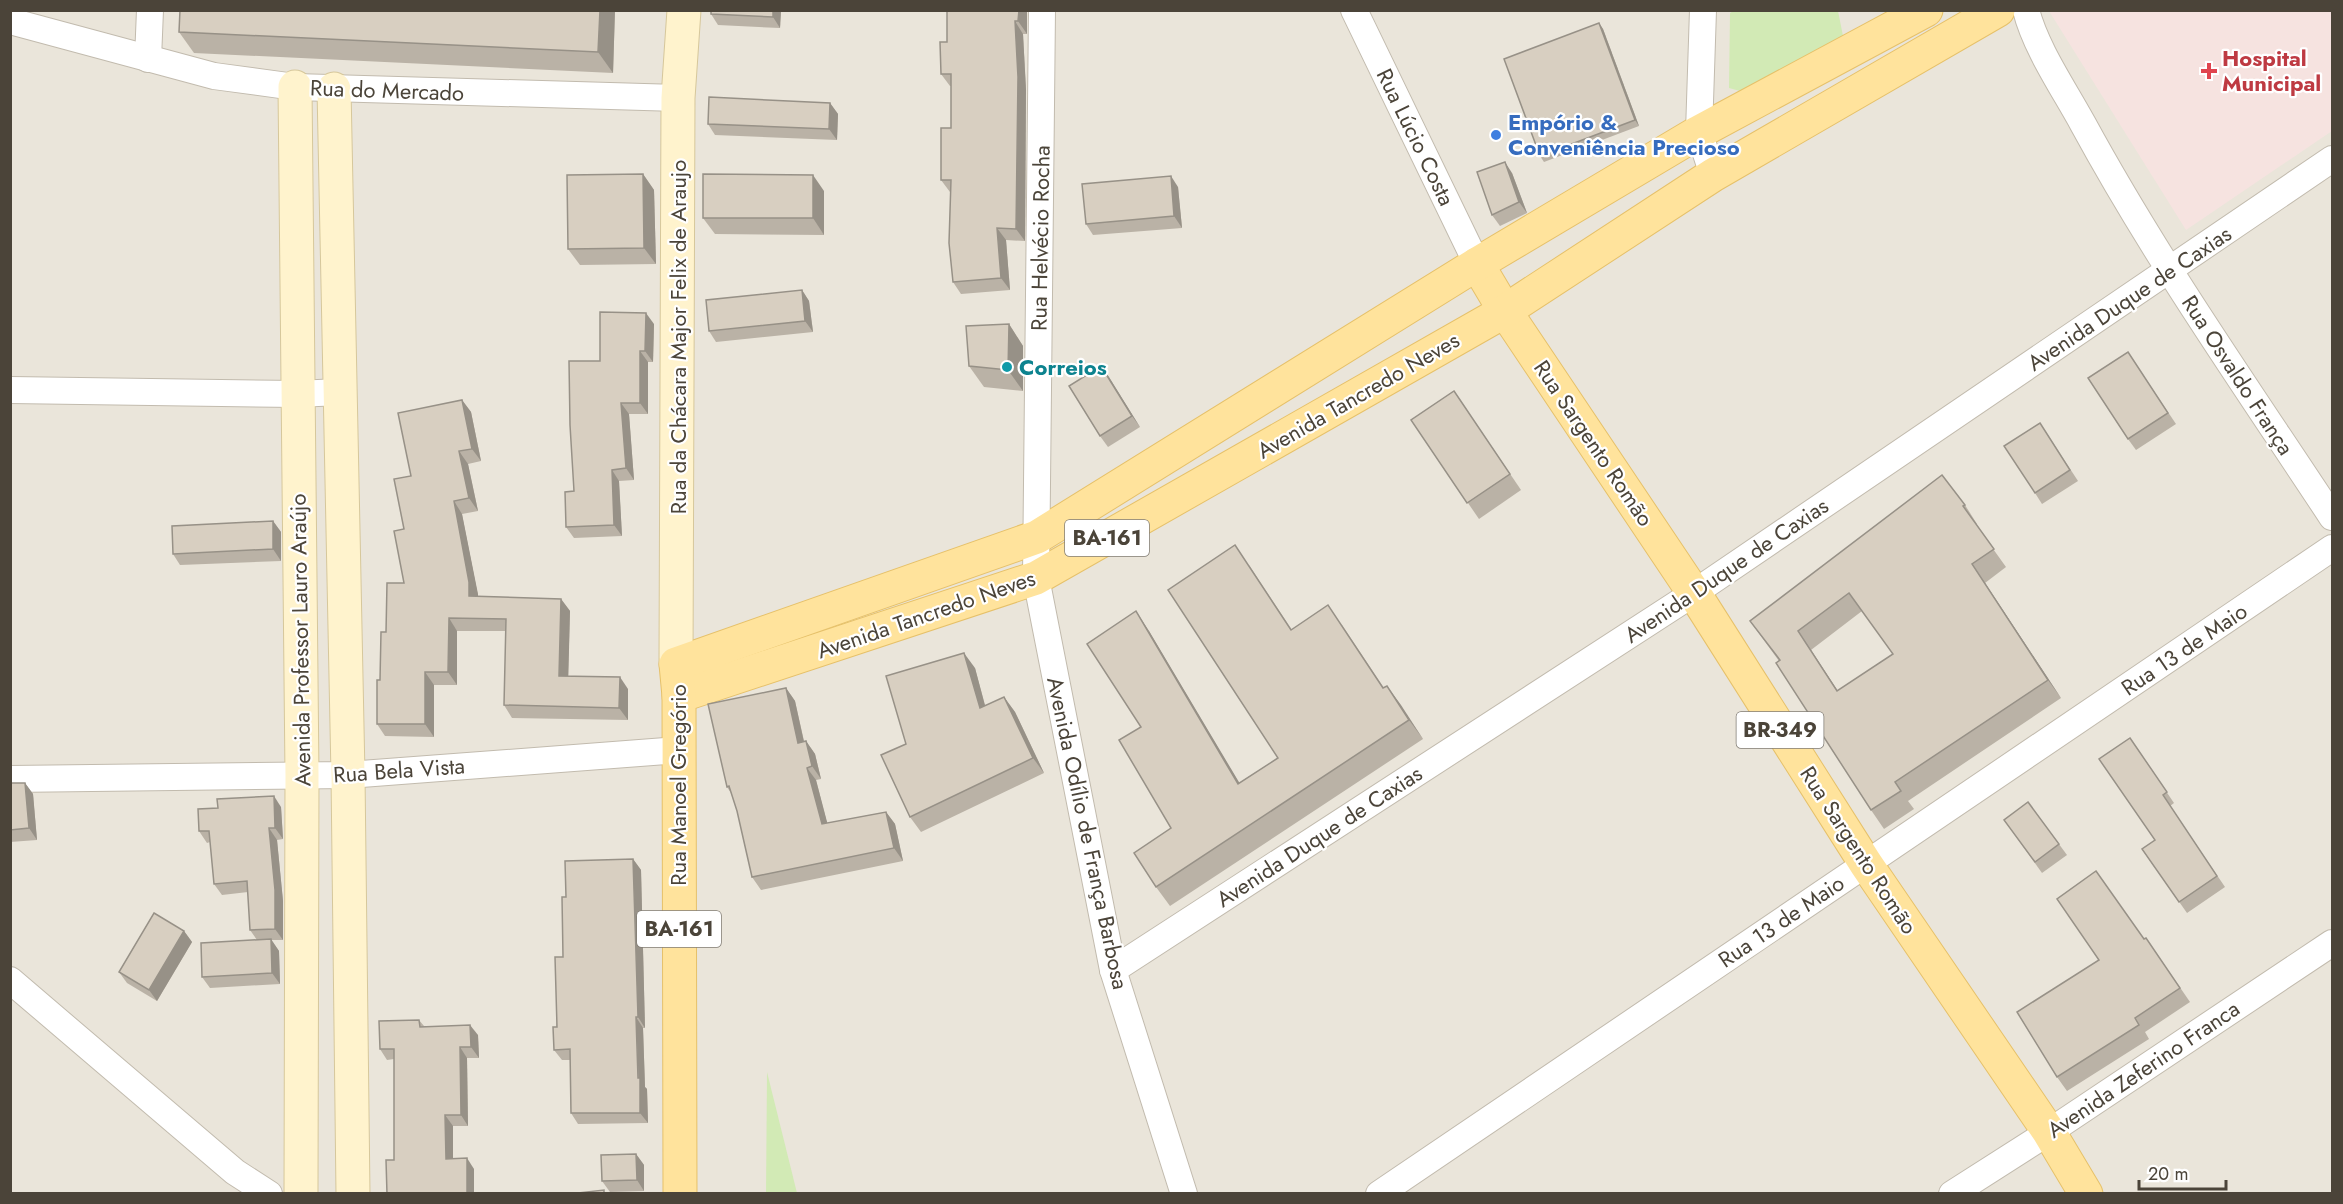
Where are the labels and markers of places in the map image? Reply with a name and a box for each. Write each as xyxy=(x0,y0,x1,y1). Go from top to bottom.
place label: Hospital Municipal xyxy=(2222,42,2321,99)
marker: Hospital Municipal xyxy=(2200,62,2218,80)
place label: Empório & Conveniência Precioso xyxy=(1508,106,1740,163)
marker: Empório & Conveniência Precioso xyxy=(1489,128,1503,142)
place label: Correios xyxy=(1019,351,1107,383)
marker: Correios xyxy=(1000,360,1014,374)

